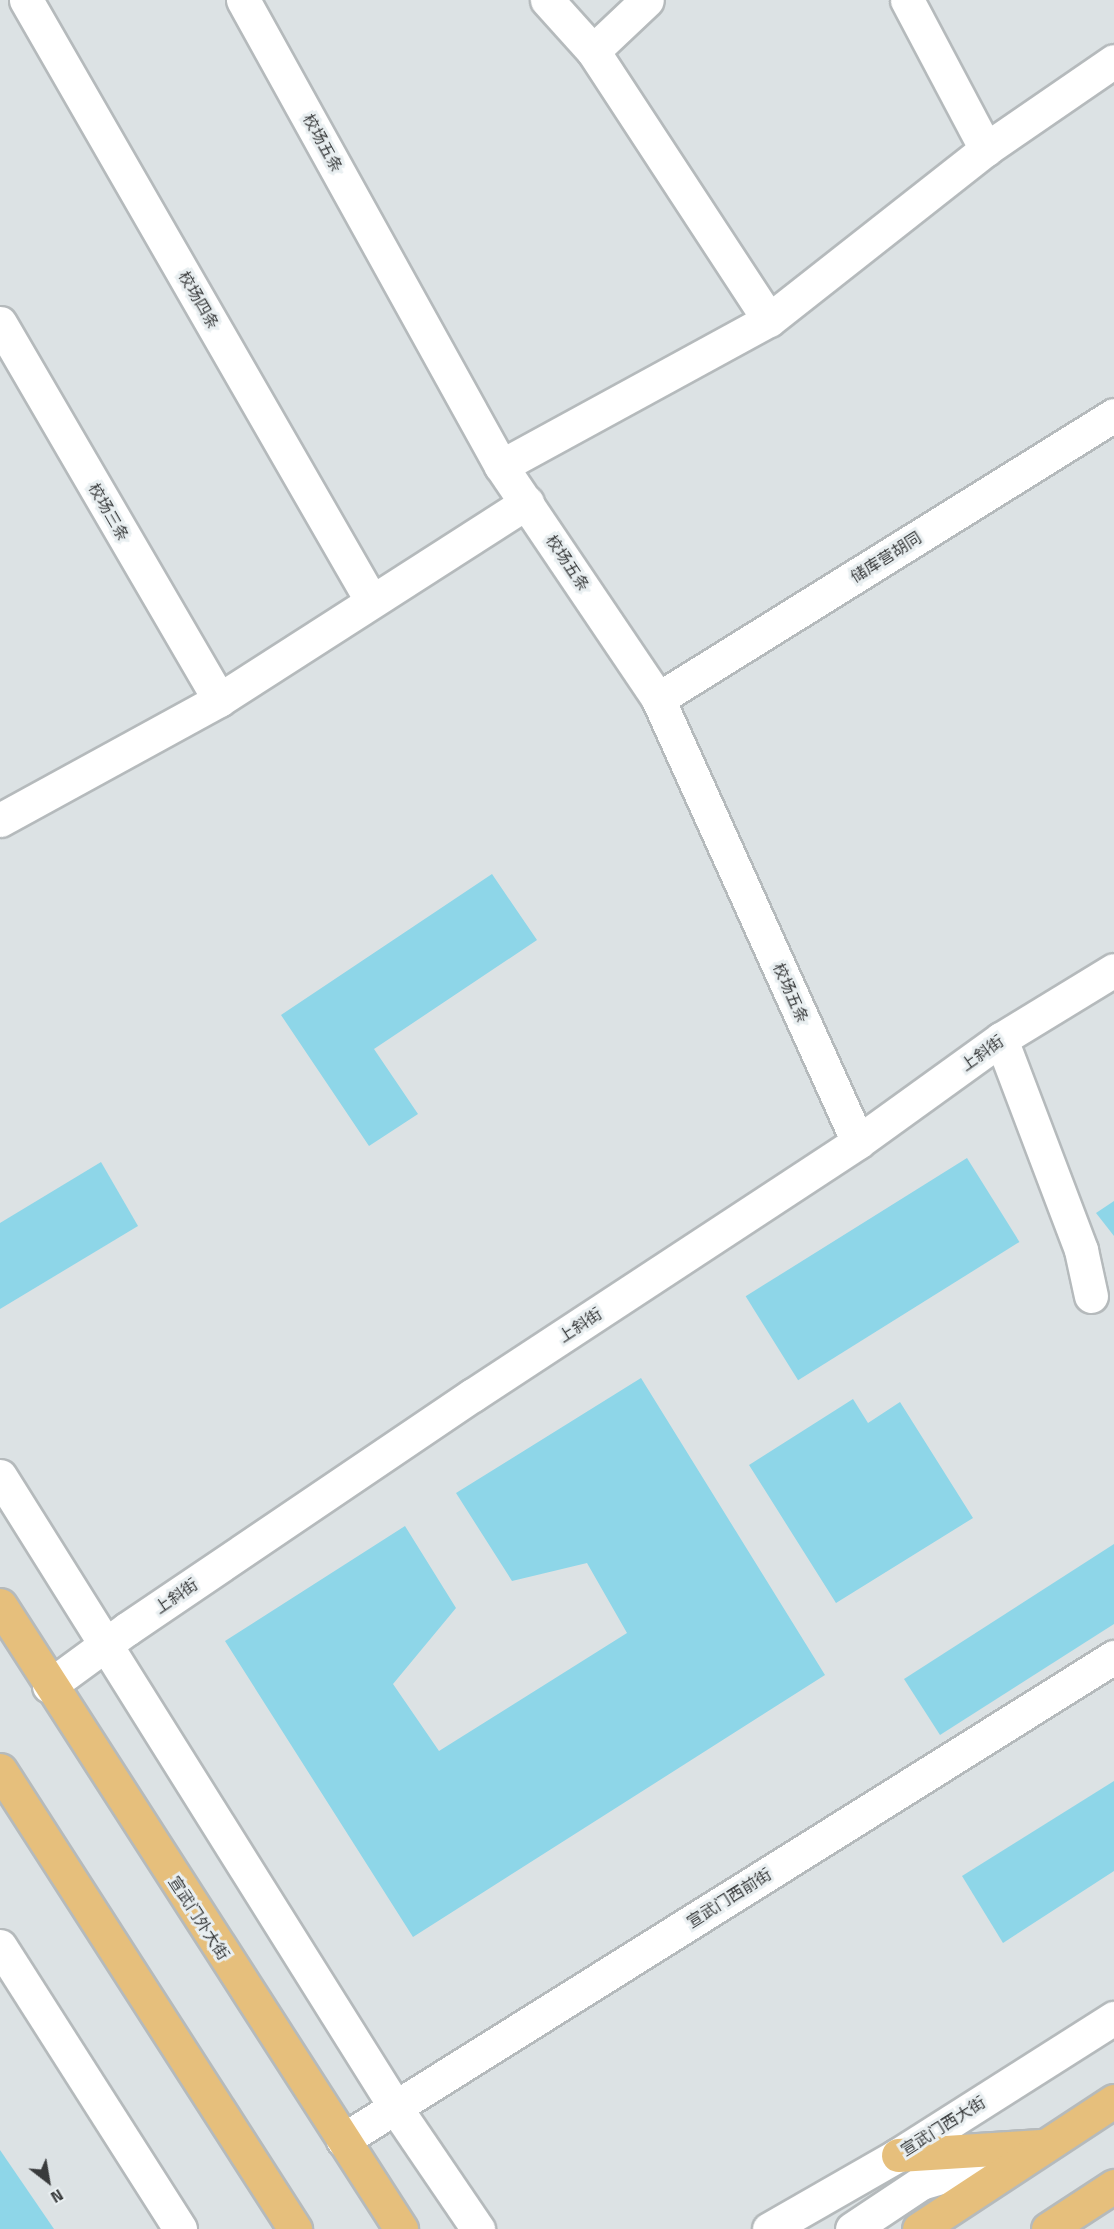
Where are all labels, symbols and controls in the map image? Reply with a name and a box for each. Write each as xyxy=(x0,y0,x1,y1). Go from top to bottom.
street label: 校场五条 xyxy=(299,110,347,176)
street label: 校场四条 xyxy=(175,267,223,333)
street label: 校场三条 xyxy=(85,479,133,545)
street label: 储库营胡同 xyxy=(847,528,925,586)
street label: 校场五条 xyxy=(542,531,594,595)
street label: 校场五条 xyxy=(769,960,813,1026)
street label: 上斜街 xyxy=(957,1031,1007,1075)
street label: 上斜街 xyxy=(555,1304,605,1346)
street label: 上斜街 xyxy=(151,1575,201,1617)
street label: 宣武门西前街 xyxy=(683,1864,775,1932)
street label: 宣武门外大街 xyxy=(165,1873,233,1963)
street label: 宣武门西大街 xyxy=(897,2092,989,2160)
north arrow xyxy=(18,2151,78,2211)
text: N xyxy=(46,2183,68,2210)

